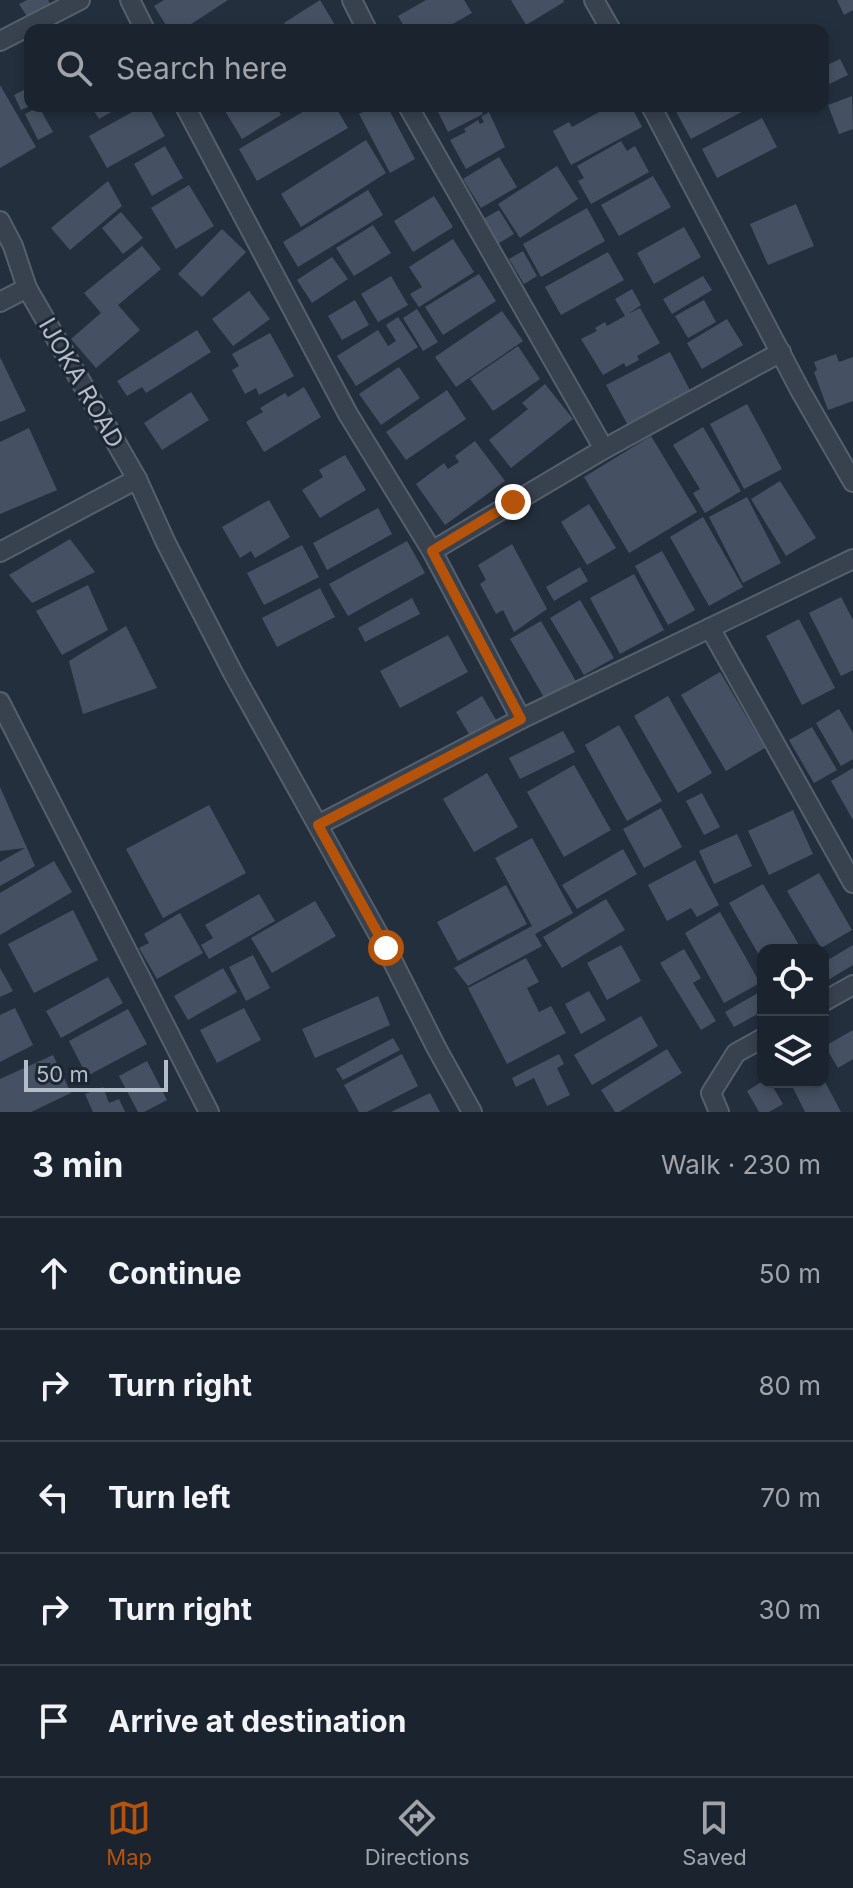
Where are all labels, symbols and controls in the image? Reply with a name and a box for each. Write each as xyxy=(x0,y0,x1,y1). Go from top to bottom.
search box xyxy=(24,24,829,112)
icon: search xyxy=(52,46,96,90)
text: Search here xyxy=(116,50,288,86)
street label: IJOKA ROAD xyxy=(33,313,130,453)
route end xyxy=(495,484,531,520)
route start xyxy=(368,930,404,966)
map controls xyxy=(757,944,829,1088)
button: locate xyxy=(757,944,829,1016)
button: layers xyxy=(757,1016,829,1088)
scale bar xyxy=(24,1056,168,1092)
text: 50 m xyxy=(36,1061,89,1087)
text: 3 min xyxy=(32,1144,123,1185)
text: Walk · 230 m xyxy=(661,1149,821,1180)
icon: ahead xyxy=(32,1251,76,1295)
text: Continue xyxy=(108,1255,242,1291)
text: 50 m xyxy=(759,1258,821,1289)
icon: right xyxy=(32,1363,76,1407)
text: Turn right xyxy=(108,1367,252,1403)
text: 80 m xyxy=(758,1370,821,1401)
icon: left xyxy=(32,1475,76,1519)
text: Turn left xyxy=(108,1479,230,1515)
text: 70 m xyxy=(760,1482,821,1513)
icon: right xyxy=(32,1587,76,1631)
text: Turn right xyxy=(108,1591,252,1627)
text: 30 m xyxy=(758,1594,821,1625)
icon: arrive xyxy=(32,1699,76,1743)
text: Arrive at destination xyxy=(108,1703,406,1739)
tab: Map xyxy=(106,1796,152,1870)
tab: Directions xyxy=(365,1796,470,1870)
tab: Saved xyxy=(682,1796,747,1870)

